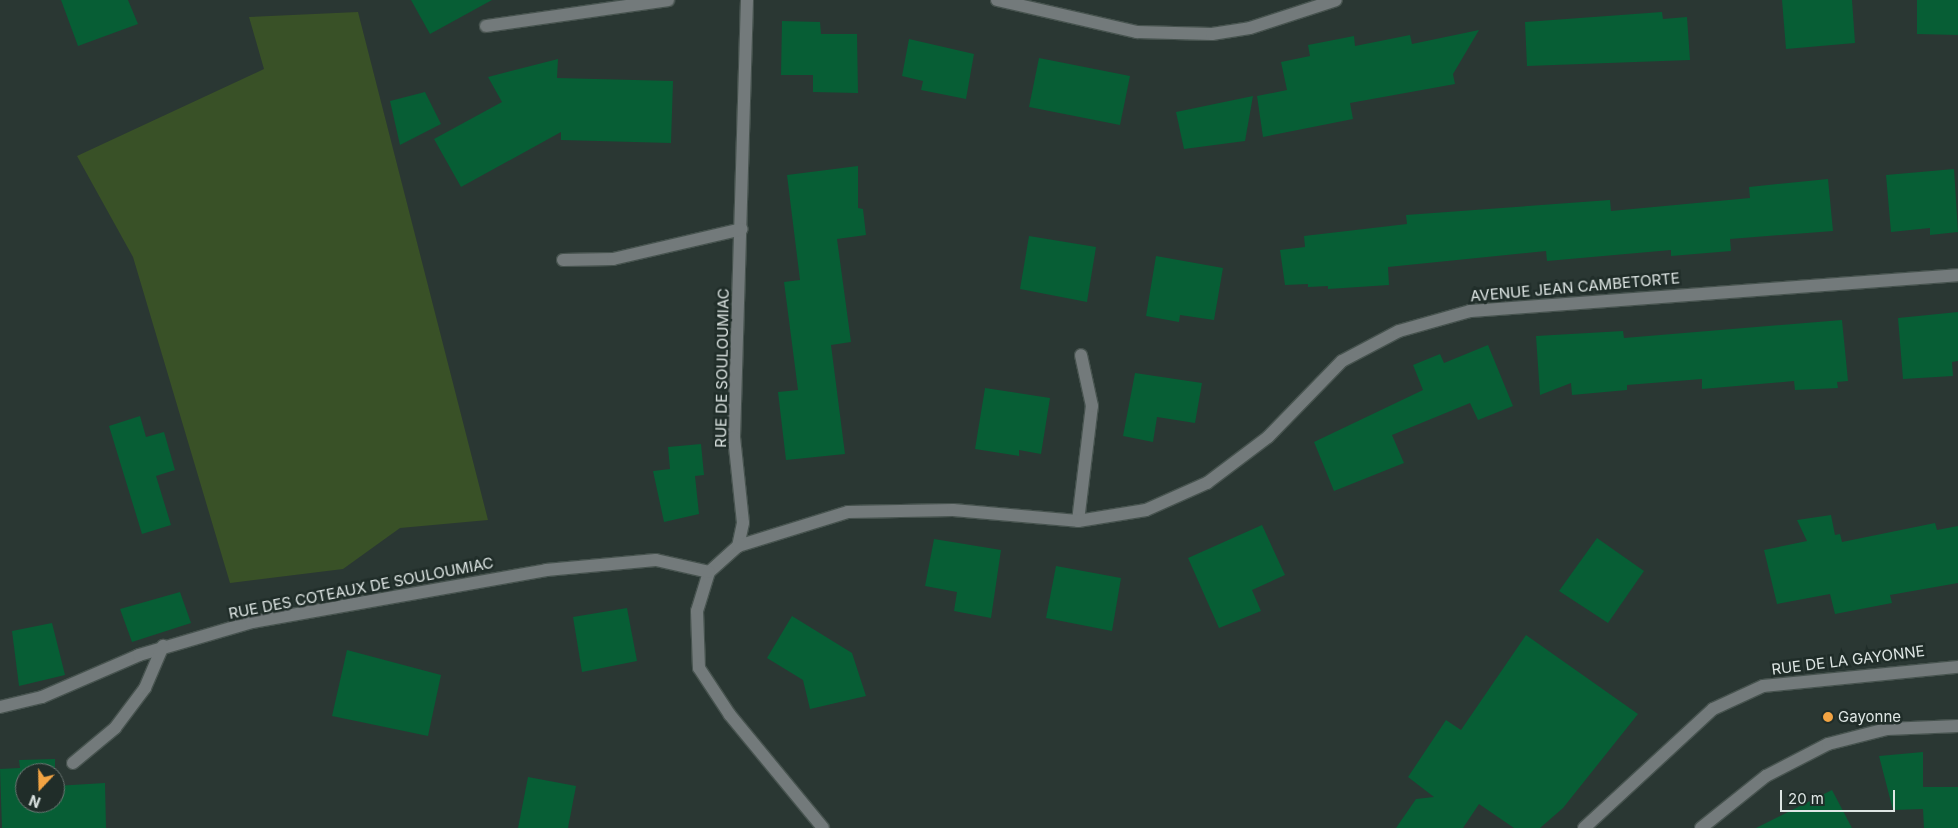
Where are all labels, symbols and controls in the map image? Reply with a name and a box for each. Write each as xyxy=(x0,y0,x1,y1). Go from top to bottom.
street label: AVENUE JEAN CAMBETORTE xyxy=(1469,269,1681,305)
street label: RUE DE SOULOUMIAC xyxy=(712,288,732,448)
street label: RUE DES COTEAUX DE SOULOUMIAC xyxy=(227,553,495,623)
street label: RUE DE LA GAYONNE xyxy=(1770,642,1926,678)
place label: Gayonne xyxy=(1838,708,1901,726)
marker: Gayonne xyxy=(1822,711,1834,723)
north arrow xyxy=(15,763,65,813)
scale bar xyxy=(1783,780,1898,812)
text: 20 m xyxy=(1788,789,1824,808)
text: N xyxy=(27,792,43,811)

